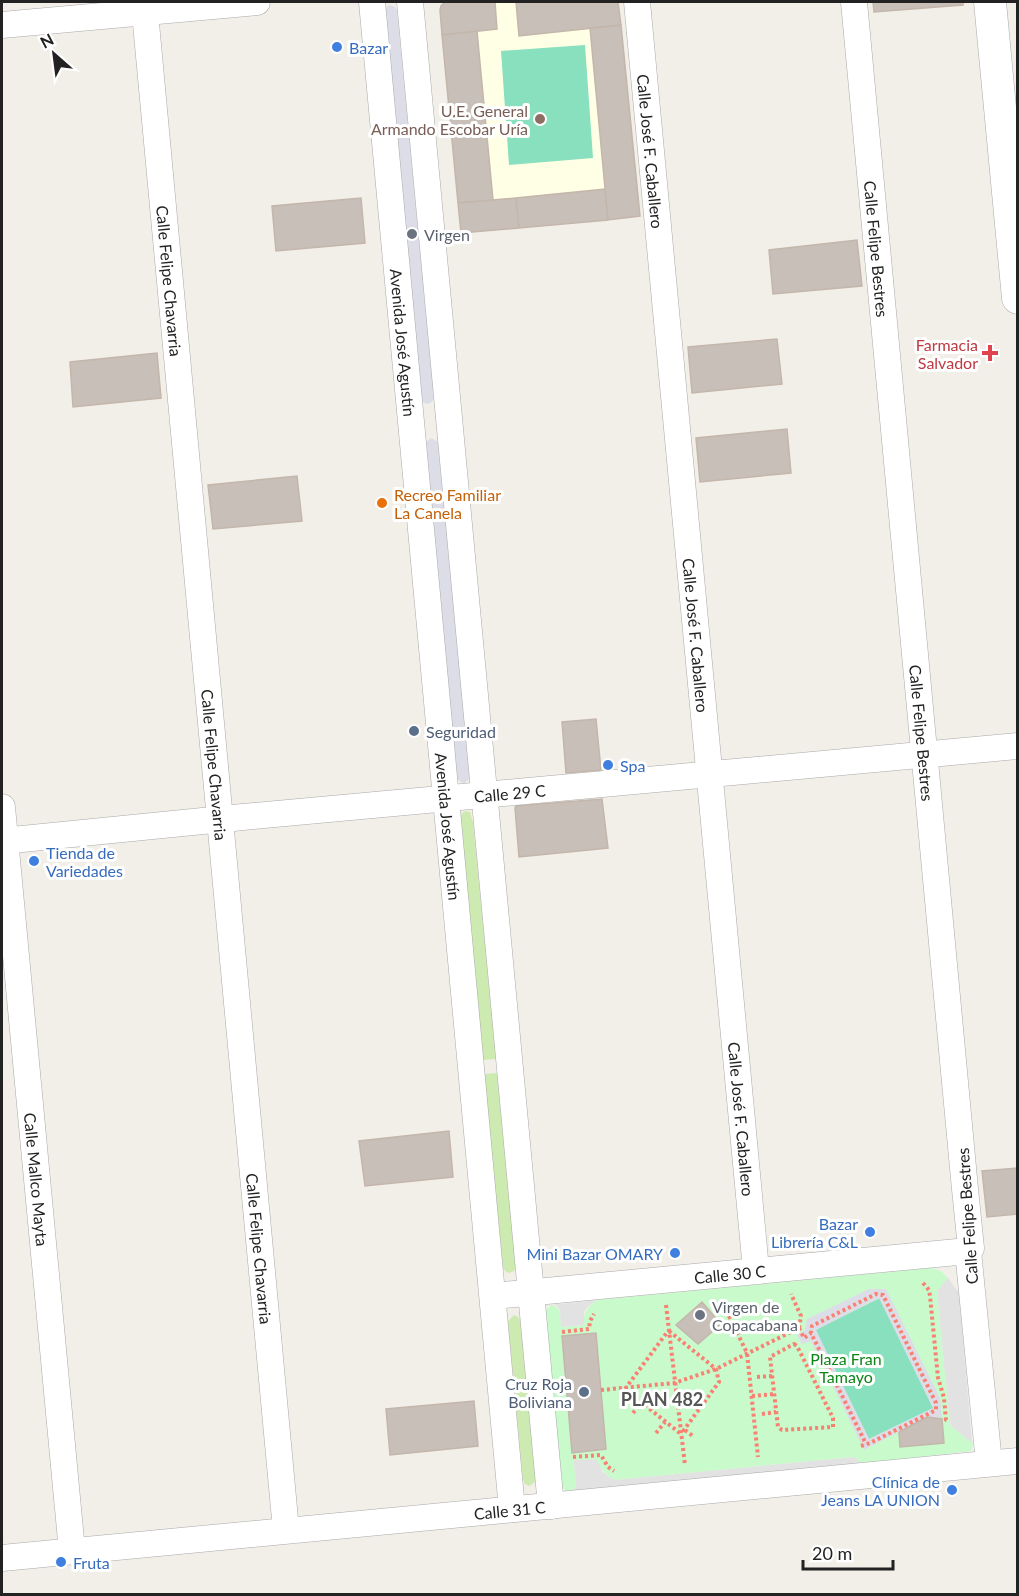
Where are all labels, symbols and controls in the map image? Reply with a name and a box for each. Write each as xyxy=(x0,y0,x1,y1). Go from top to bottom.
north arrow xyxy=(24,24,84,84)
text: N xyxy=(37,29,57,52)
place label: Bazar xyxy=(349,38,388,57)
marker: Bazar xyxy=(330,40,344,54)
street label: Calle José F. Caballero xyxy=(634,73,668,229)
place label: U.E. General Armando Escobar Uría xyxy=(371,101,528,138)
marker: U.E. General Armando Escobar Uría xyxy=(533,112,547,126)
street label: Calle Felipe Bestres xyxy=(861,180,893,318)
street label: Calle Felipe Chavarria xyxy=(153,204,186,357)
place label: Virgen xyxy=(424,225,470,244)
marker: Virgen xyxy=(405,227,419,241)
street label: Avenida José Agustín xyxy=(387,268,420,417)
place label: Farmacia Salvador xyxy=(916,335,978,372)
marker: Farmacia Salvador xyxy=(983,346,997,360)
place label: Recreo Familiar La Canela xyxy=(394,485,501,522)
marker: Recreo Familiar La Canela xyxy=(375,496,389,510)
street label: Calle José F. Caballero xyxy=(680,557,713,713)
street label: Calle Felipe Bestres xyxy=(907,664,938,802)
street label: Calle Felipe Chavarria xyxy=(198,688,231,841)
place label: Seguridad xyxy=(426,722,496,741)
marker: Seguridad xyxy=(407,724,421,738)
street label: Avenida José Agustín xyxy=(432,752,465,901)
place label: Spa xyxy=(620,756,645,775)
marker: Spa xyxy=(601,758,615,772)
street label: Calle 29 C xyxy=(473,780,547,805)
place label: Tienda de Variedades xyxy=(46,843,123,880)
marker: Tienda de Variedades xyxy=(27,854,41,868)
street label: Calle José F. Caballero xyxy=(725,1041,759,1197)
street label: Calle Mallco Mayta xyxy=(21,1112,53,1247)
street label: Calle Felipe Bestres xyxy=(953,1147,981,1285)
street label: Calle Felipe Chavarria xyxy=(243,1172,276,1325)
place label: Bazar Librería C&L xyxy=(771,1214,858,1251)
marker: Bazar Librería C&L xyxy=(863,1225,877,1239)
place label: Mini Bazar OMARY xyxy=(527,1244,663,1263)
marker: Mini Bazar OMARY xyxy=(668,1246,682,1260)
street label: Calle 30 C xyxy=(693,1261,767,1286)
place label: Virgen de Copacabana xyxy=(712,1297,798,1334)
marker: Virgen de Copacabana xyxy=(693,1308,707,1322)
park label: Plaza Fran Tamayo xyxy=(810,1349,882,1386)
place label: Cruz Roja Boliviana xyxy=(505,1374,572,1411)
marker: Cruz Roja Boliviana xyxy=(577,1385,591,1399)
district label: PLAN 482 xyxy=(621,1388,703,1410)
place label: Clínica de Jeans LA UNION xyxy=(821,1472,940,1509)
marker: Clínica de Jeans LA UNION xyxy=(945,1483,959,1497)
street label: Calle 31 C xyxy=(473,1497,547,1522)
scale bar xyxy=(803,1533,893,1571)
text: 20 m xyxy=(812,1542,852,1564)
place label: Fruta xyxy=(73,1553,110,1572)
marker: Fruta xyxy=(54,1555,68,1569)

